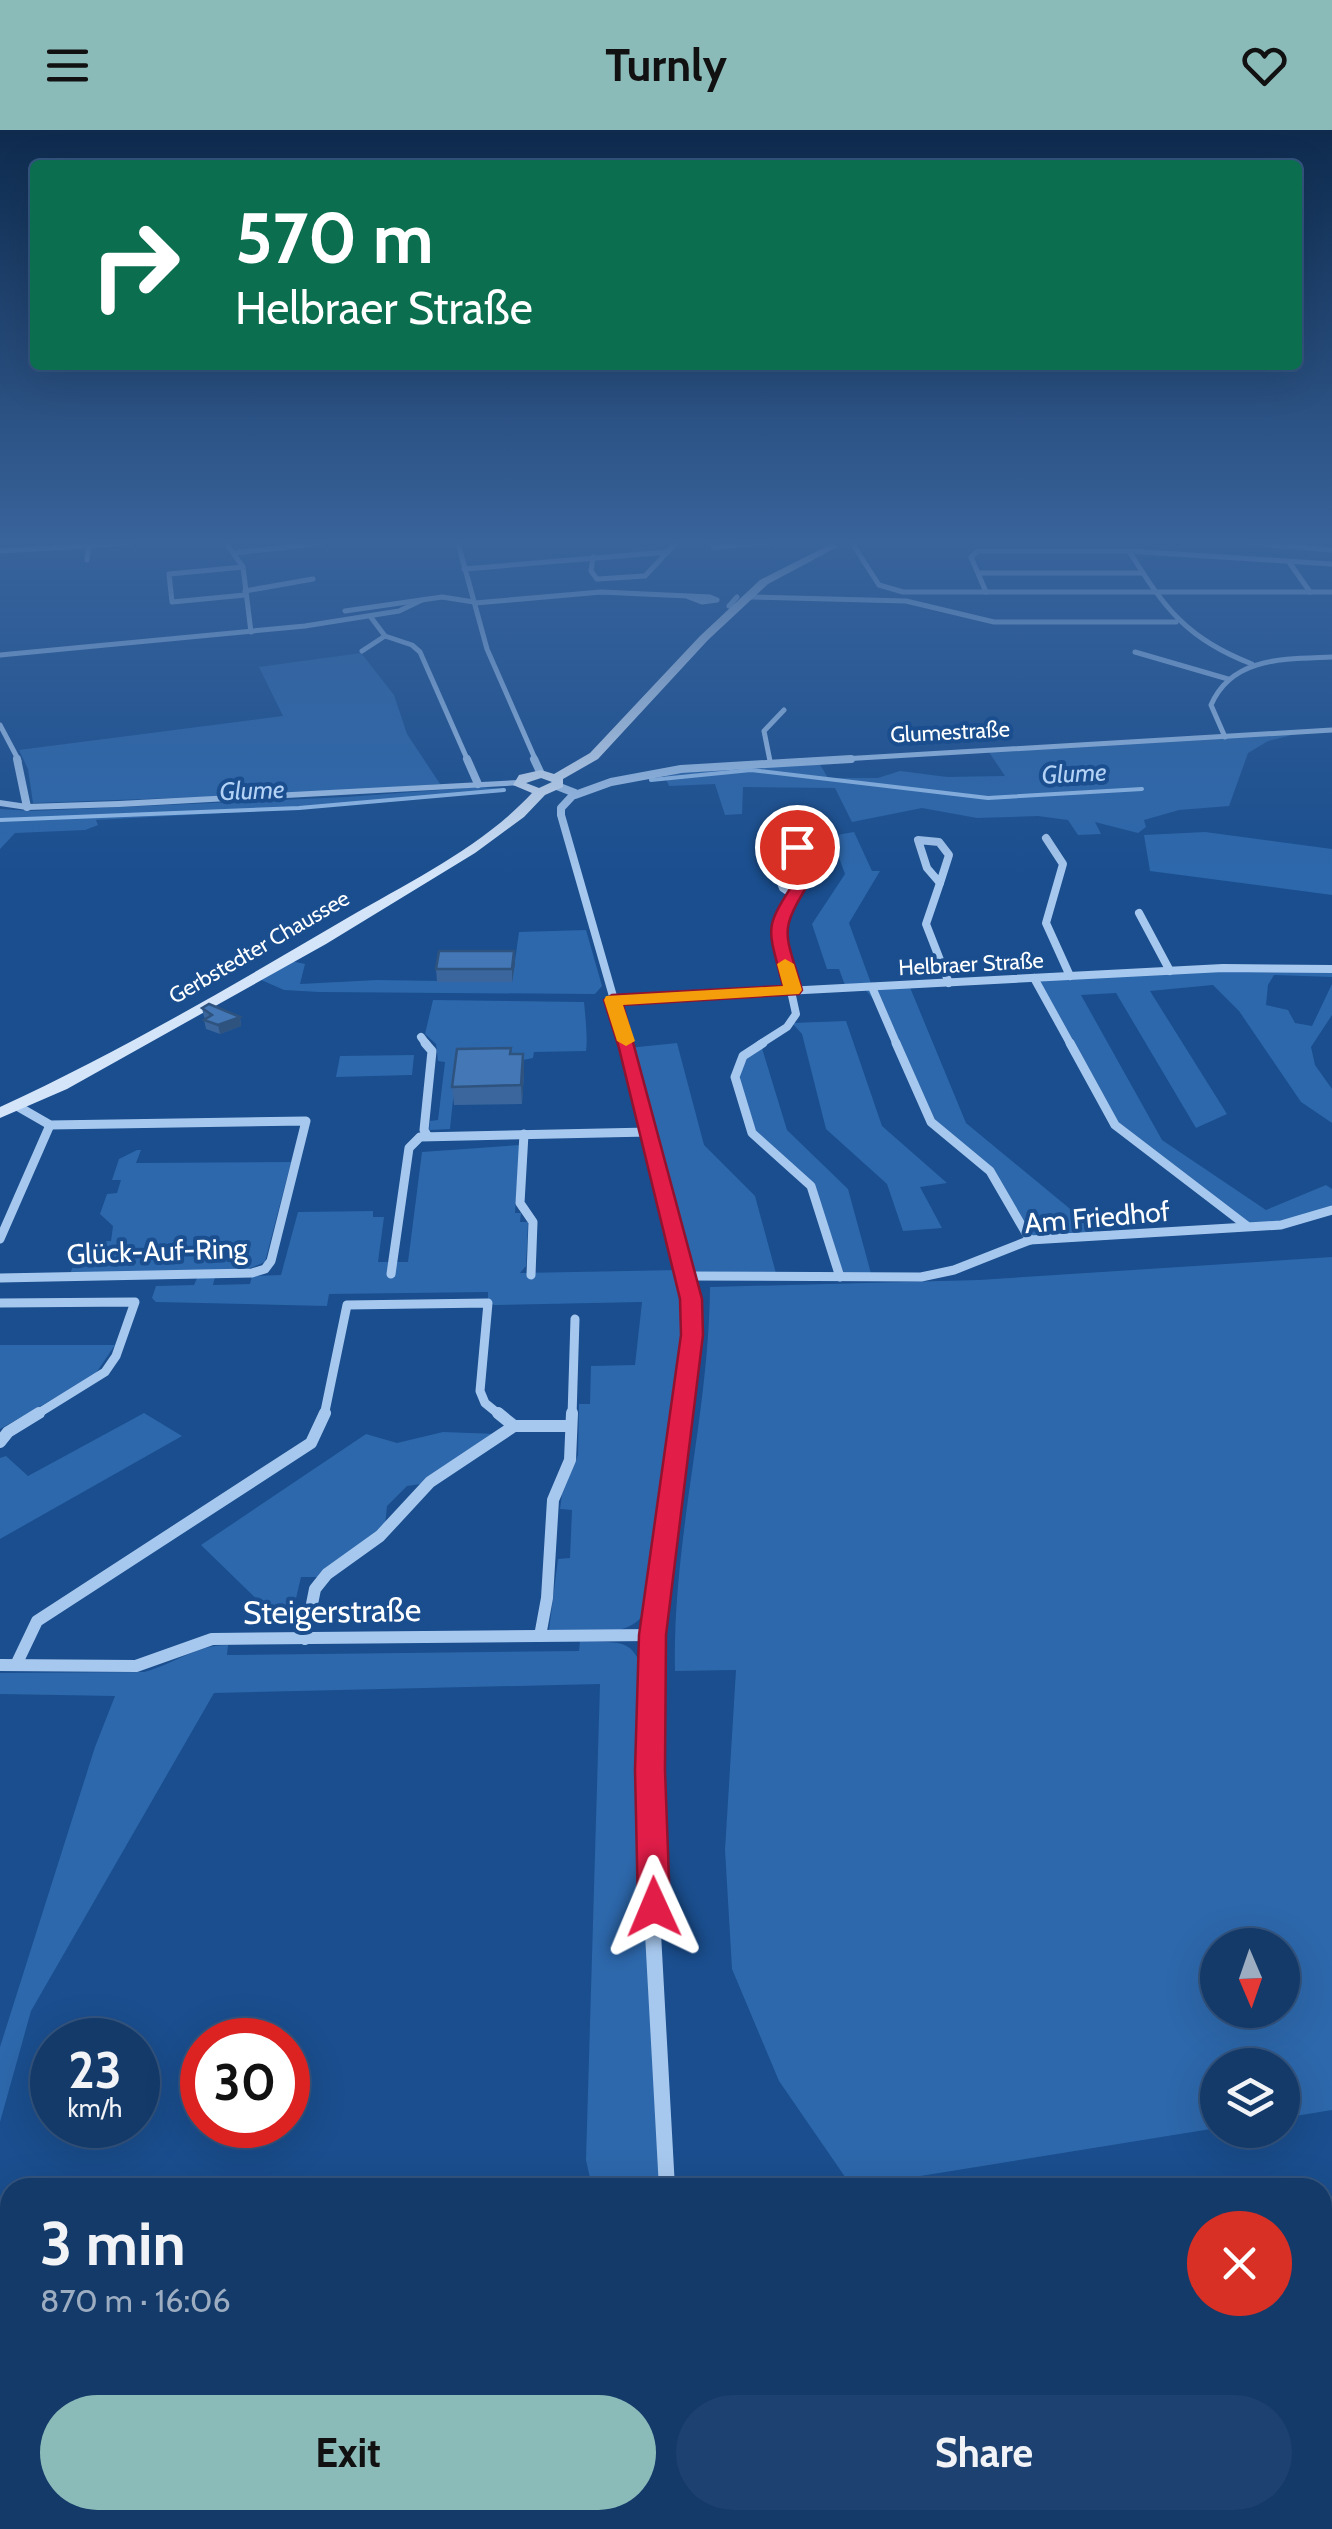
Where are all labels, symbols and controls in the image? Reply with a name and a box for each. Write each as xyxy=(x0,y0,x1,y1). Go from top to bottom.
icon: menu xyxy=(40,38,95,93)
text: Turnly xyxy=(605,38,727,92)
icon: heart xyxy=(1237,38,1292,93)
text: 570 m xyxy=(235,195,434,281)
icon: right xyxy=(70,200,200,330)
text: Helbraer Straße xyxy=(235,281,533,335)
street label: Glumestraße xyxy=(890,715,1010,749)
water label: Glume xyxy=(1041,756,1107,790)
water label: Glume xyxy=(219,774,285,806)
pin xyxy=(755,805,840,890)
icon: arrive xyxy=(770,820,825,875)
street label: Gerbstedter Chaussee xyxy=(164,884,354,1010)
street label: Helbraer Straße xyxy=(898,947,1044,981)
street label: Am Friedhof xyxy=(1023,1194,1171,1240)
street label: Glück-Auf-Ring xyxy=(66,1231,249,1271)
street label: Steigerstraße xyxy=(242,1590,422,1632)
position arrow xyxy=(602,1855,706,1959)
north arrow xyxy=(1200,1928,1300,2028)
map controls xyxy=(1200,1928,1300,2148)
speed limit sign: 30 xyxy=(180,2018,310,2148)
text: 23 xyxy=(68,2040,122,2101)
button: layers xyxy=(1200,2048,1300,2148)
text: km/h xyxy=(68,2093,122,2123)
text: 3 min xyxy=(40,2207,186,2280)
button: close xyxy=(1187,2211,1292,2316)
text: 870 m · 16:06 xyxy=(40,2281,231,2320)
button: Exit xyxy=(40,2395,656,2510)
button: Share xyxy=(676,2395,1292,2510)

